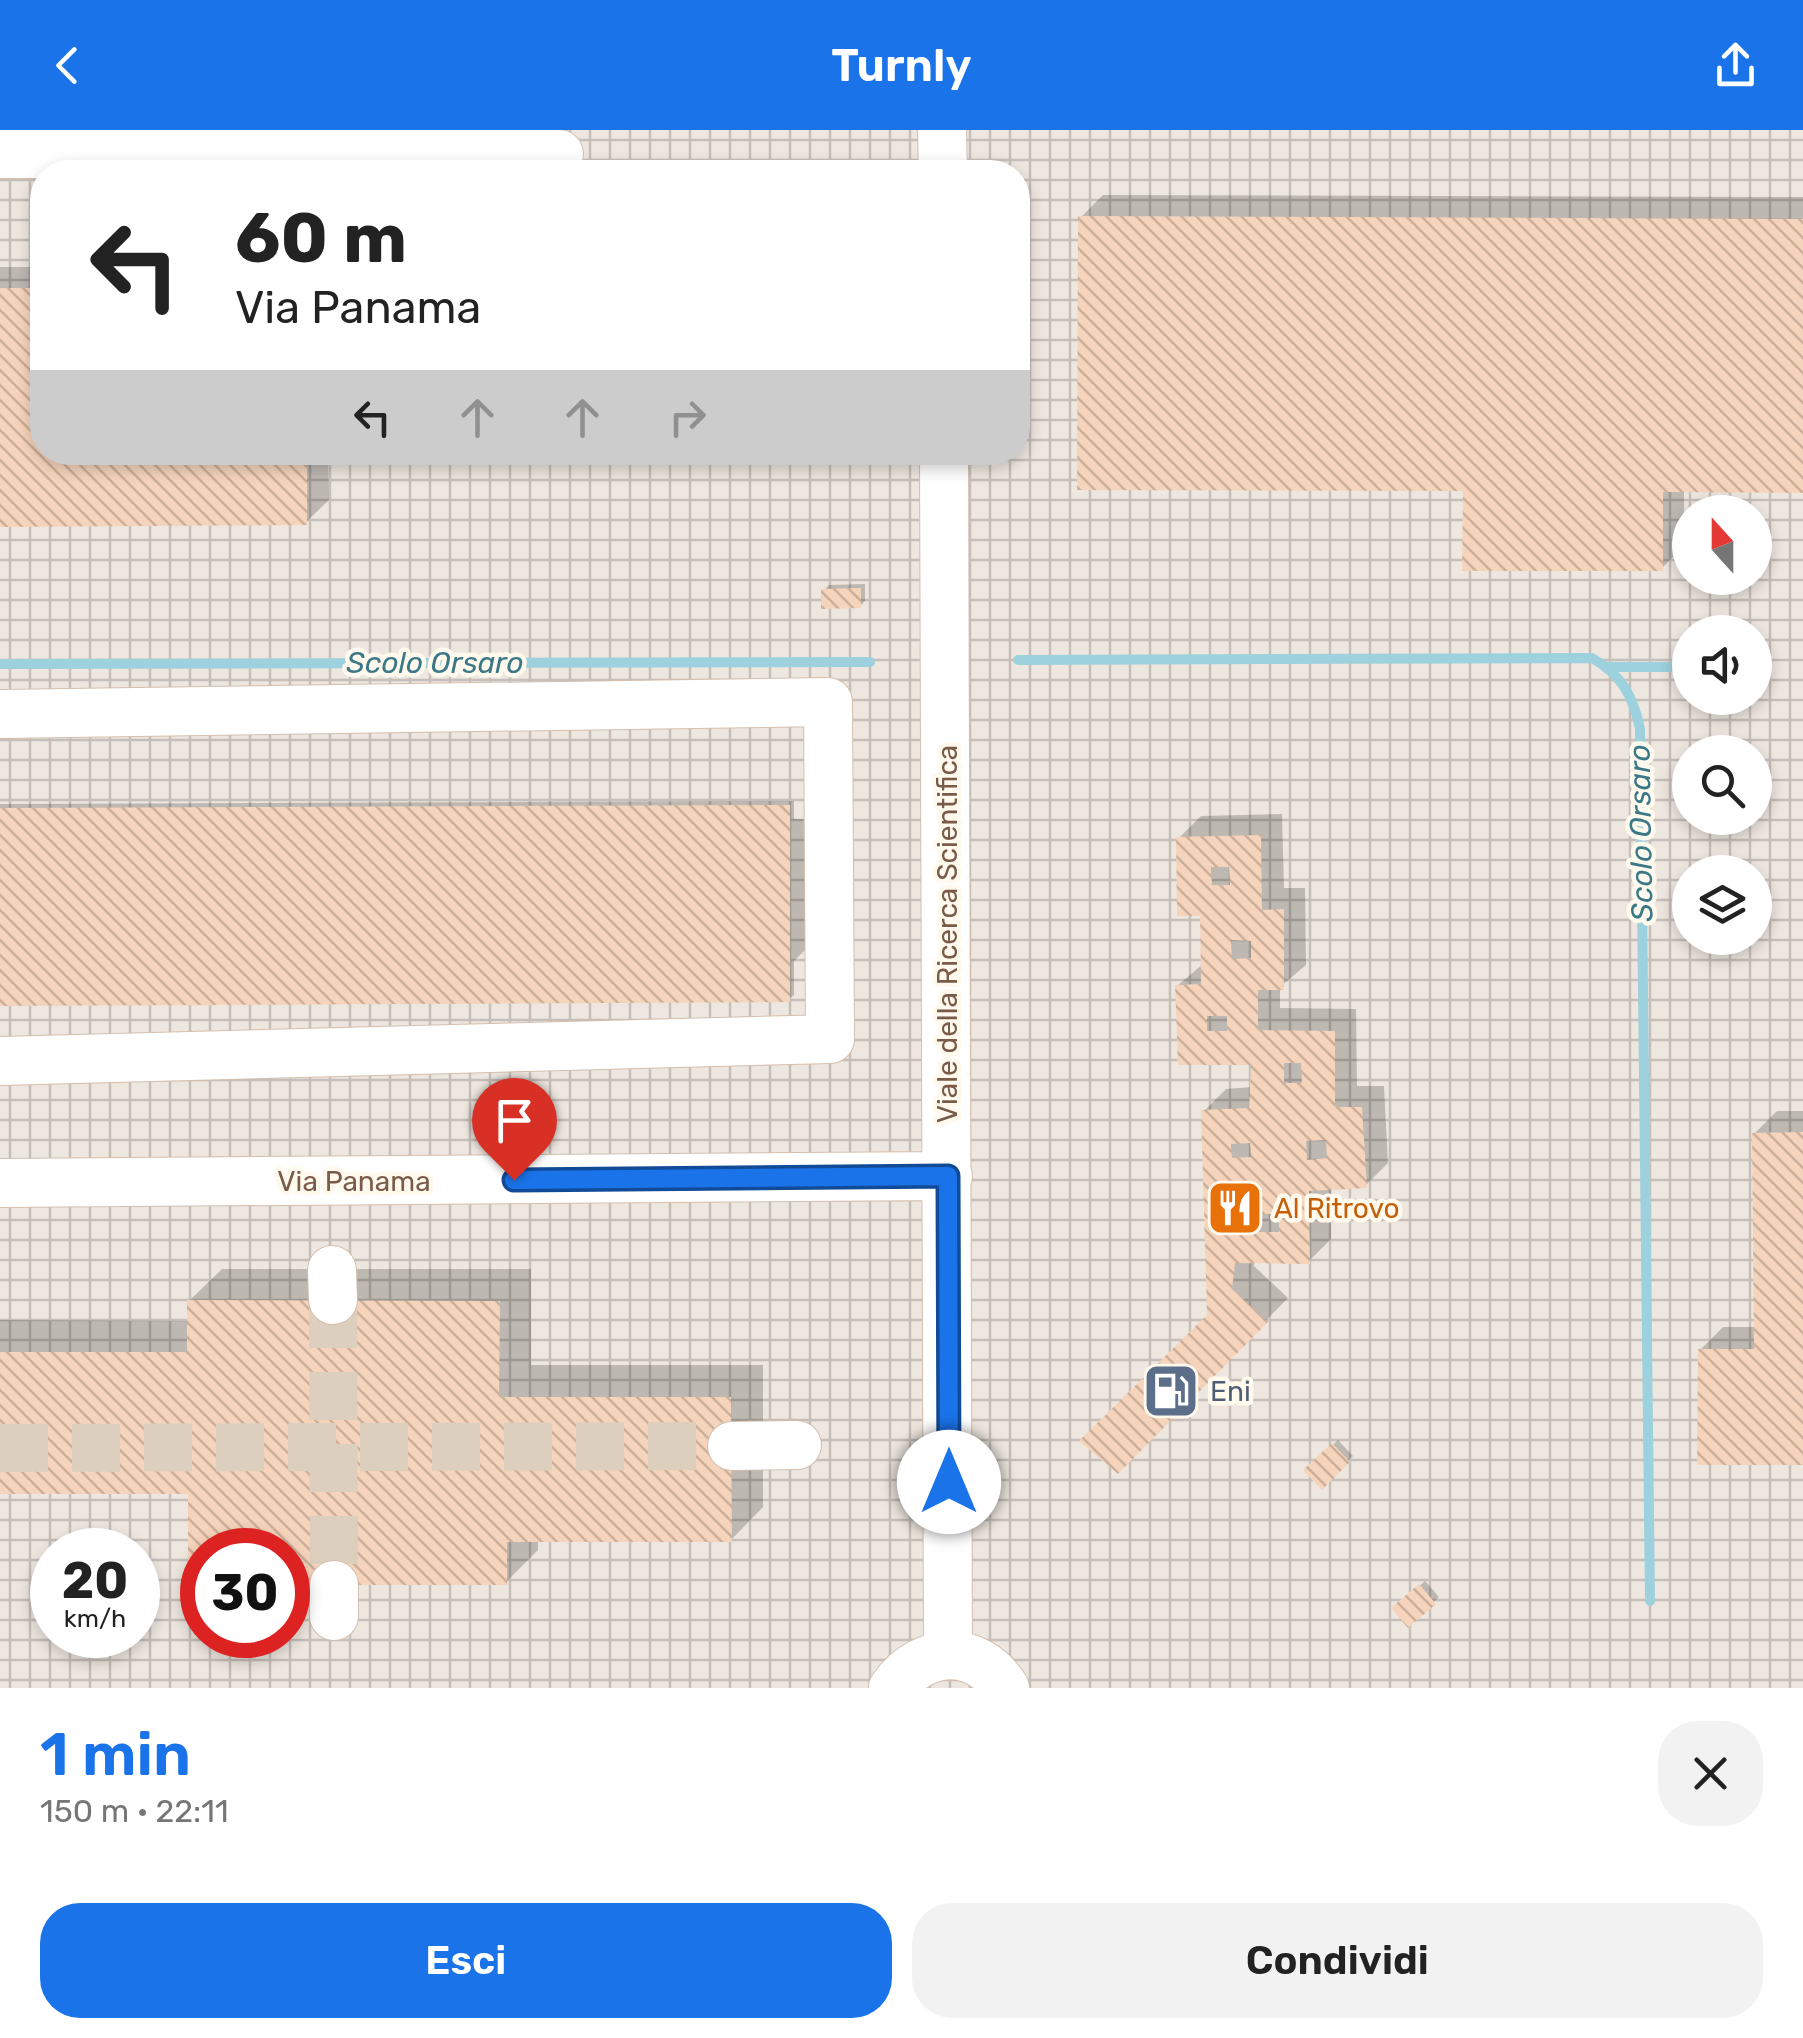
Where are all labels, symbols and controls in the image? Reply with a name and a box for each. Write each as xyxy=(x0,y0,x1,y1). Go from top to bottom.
icon: back xyxy=(40,38,95,93)
icon: share xyxy=(1708,38,1763,93)
text: Turnly xyxy=(831,39,972,92)
text: 60 m xyxy=(235,197,407,280)
icon: left xyxy=(70,200,200,330)
text: Via Panama xyxy=(235,281,481,334)
icon: left xyxy=(345,390,400,445)
icon: ahead xyxy=(450,390,505,445)
icon: ahead xyxy=(555,390,610,445)
icon: right xyxy=(660,390,715,445)
north arrow xyxy=(1672,495,1772,595)
map controls xyxy=(1672,495,1772,955)
button: sound xyxy=(1672,615,1772,715)
water label: Scolo Orsaro xyxy=(346,645,524,681)
button: search xyxy=(1672,735,1772,835)
water label: Scolo Orsaro xyxy=(1621,744,1661,922)
street label: Viale della Ricerca Scientifica xyxy=(931,745,964,1123)
button: layers xyxy=(1672,855,1772,955)
pin xyxy=(472,1078,557,1181)
icon: arrive xyxy=(487,1093,542,1148)
street label: Via Panama xyxy=(277,1165,431,1198)
restaurant icon: Al Ritrovo xyxy=(1205,1178,1265,1238)
place label: Al Ritrovo xyxy=(1274,1192,1399,1225)
fuel station icon: Eni xyxy=(1141,1361,1201,1421)
place label: Eni xyxy=(1210,1375,1251,1408)
position arrow xyxy=(897,1430,1001,1534)
speed limit sign: 30 xyxy=(180,1528,310,1658)
text: 20 xyxy=(62,1551,128,1611)
text: km/h xyxy=(64,1604,126,1633)
text: 1 min xyxy=(40,1719,191,1790)
button: close xyxy=(1658,1721,1763,1826)
text: 150 m · 22:11 xyxy=(40,1792,229,1830)
button: Esci xyxy=(40,1903,892,2018)
button: Condividi xyxy=(912,1903,1763,2018)

